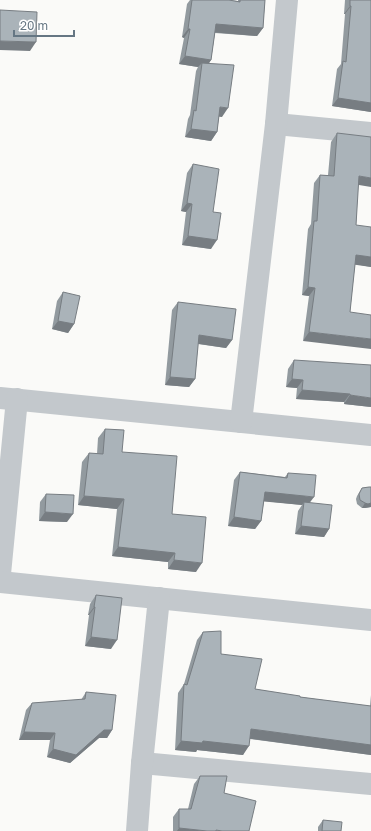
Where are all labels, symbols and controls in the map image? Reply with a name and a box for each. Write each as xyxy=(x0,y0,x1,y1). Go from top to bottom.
scale bar xyxy=(14,12,74,38)
text: 20 m xyxy=(20,18,48,33)

